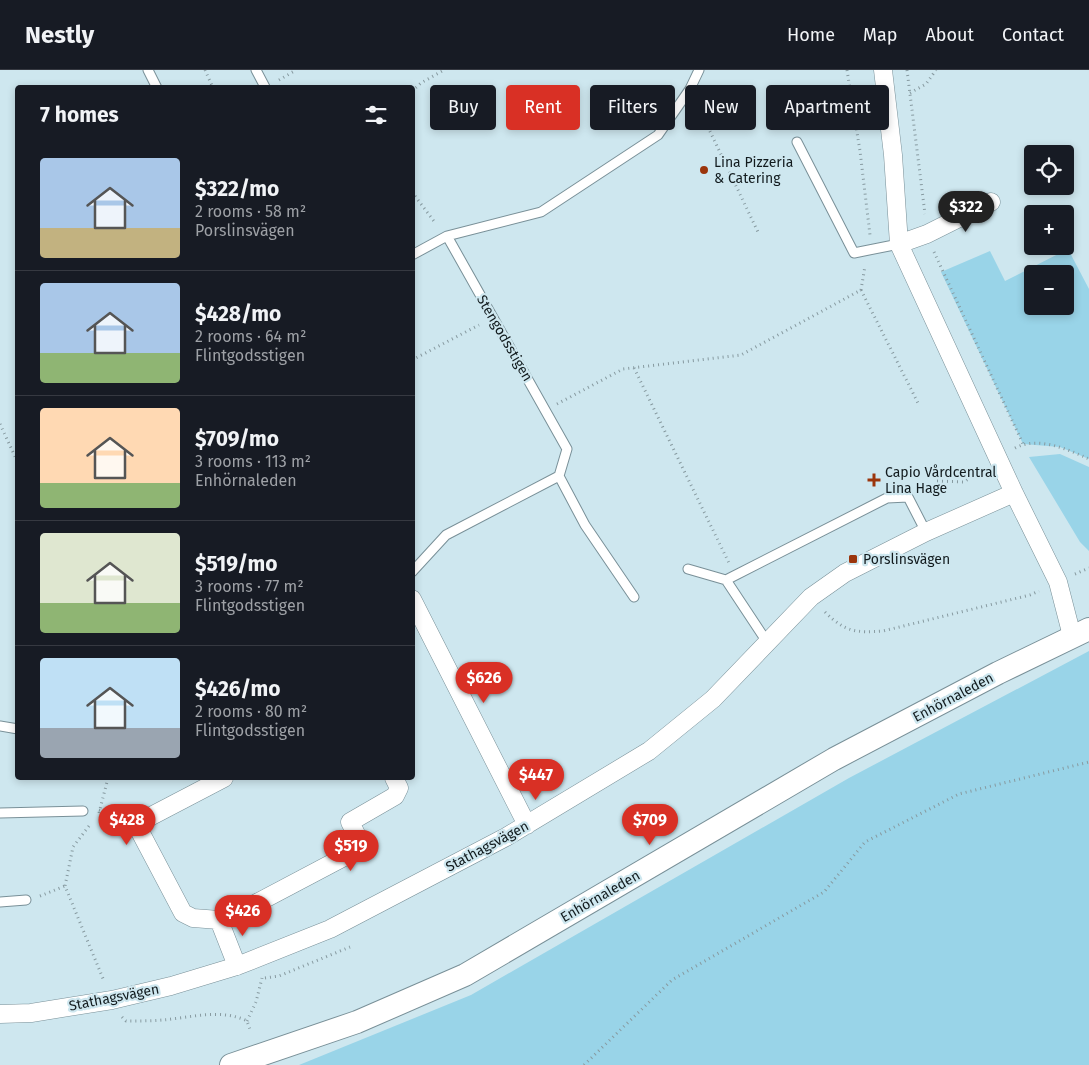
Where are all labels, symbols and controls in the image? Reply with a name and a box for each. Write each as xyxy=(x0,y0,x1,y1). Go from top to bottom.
text: Nestly xyxy=(25,21,94,49)
text: Home xyxy=(787,24,835,46)
text: Map xyxy=(863,24,897,46)
text: About xyxy=(925,24,974,46)
text: Contact xyxy=(1002,24,1064,46)
chip: Buy xyxy=(430,85,496,130)
chip: Rent xyxy=(506,85,580,130)
chip: Filters xyxy=(590,85,675,130)
chip: New xyxy=(685,85,756,130)
chip: Apartment xyxy=(766,85,889,130)
icon: filters xyxy=(362,101,390,129)
text: 7 homes xyxy=(40,102,119,128)
map controls xyxy=(1024,145,1074,315)
button: locate xyxy=(1024,145,1074,195)
place label: Lina Pizzeria & Catering xyxy=(714,154,793,187)
marker: Lina Pizzeria & Catering xyxy=(698,164,710,176)
text: $322/mo xyxy=(195,176,279,202)
icon: home xyxy=(80,178,140,238)
pin: $322 xyxy=(936,190,996,233)
text: $322 xyxy=(949,197,983,216)
text: 2 rooms · 58 m² xyxy=(195,202,306,221)
button: + xyxy=(1024,205,1074,255)
text: Porslinsvägen xyxy=(195,221,295,240)
button: − xyxy=(1024,265,1074,315)
street label: Stengodsstigen xyxy=(473,292,536,384)
text: $428/mo xyxy=(195,301,281,327)
icon: home xyxy=(80,303,140,363)
text: 2 rooms · 64 m² xyxy=(195,327,306,346)
text: Flintgodsstigen xyxy=(195,346,305,365)
text: $709/mo xyxy=(195,426,279,452)
icon: home xyxy=(80,428,140,488)
text: 3 rooms · 113 m² xyxy=(195,452,311,471)
place label: Capio Vårdcentral Lina Hage xyxy=(885,464,996,497)
text: Enhörnaleden xyxy=(195,471,297,490)
marker: Capio Vårdcentral Lina Hage xyxy=(867,473,881,487)
text: $519/mo xyxy=(195,551,278,577)
place label: Porslinsvägen xyxy=(863,551,950,568)
icon: home xyxy=(80,553,140,613)
marker: Porslinsvägen xyxy=(847,553,859,565)
text: 3 rooms · 77 m² xyxy=(195,577,304,596)
text: Flintgodsstigen xyxy=(195,596,305,615)
pin: $626 xyxy=(454,662,514,704)
text: $626 xyxy=(467,668,501,687)
street label: Enhörnaleden xyxy=(910,669,996,726)
text: $426/mo xyxy=(195,676,281,702)
icon: home xyxy=(80,678,140,738)
text: 2 rooms · 80 m² xyxy=(195,702,307,721)
text: Flintgodsstigen xyxy=(195,721,305,740)
pin: $447 xyxy=(506,758,566,801)
text: $447 xyxy=(519,765,553,784)
pin: $428 xyxy=(97,804,157,846)
pin: $709 xyxy=(620,804,680,846)
text: $428 xyxy=(109,810,145,829)
text: $709 xyxy=(633,810,667,829)
street label: Stathagsvägen xyxy=(443,817,532,875)
pin: $519 xyxy=(321,830,381,872)
text: $519 xyxy=(335,836,367,855)
street label: Enhörnaleden xyxy=(558,867,643,926)
pin: $426 xyxy=(213,894,273,937)
text: $426 xyxy=(226,901,260,920)
street label: Stathagsvägen xyxy=(68,980,161,1015)

